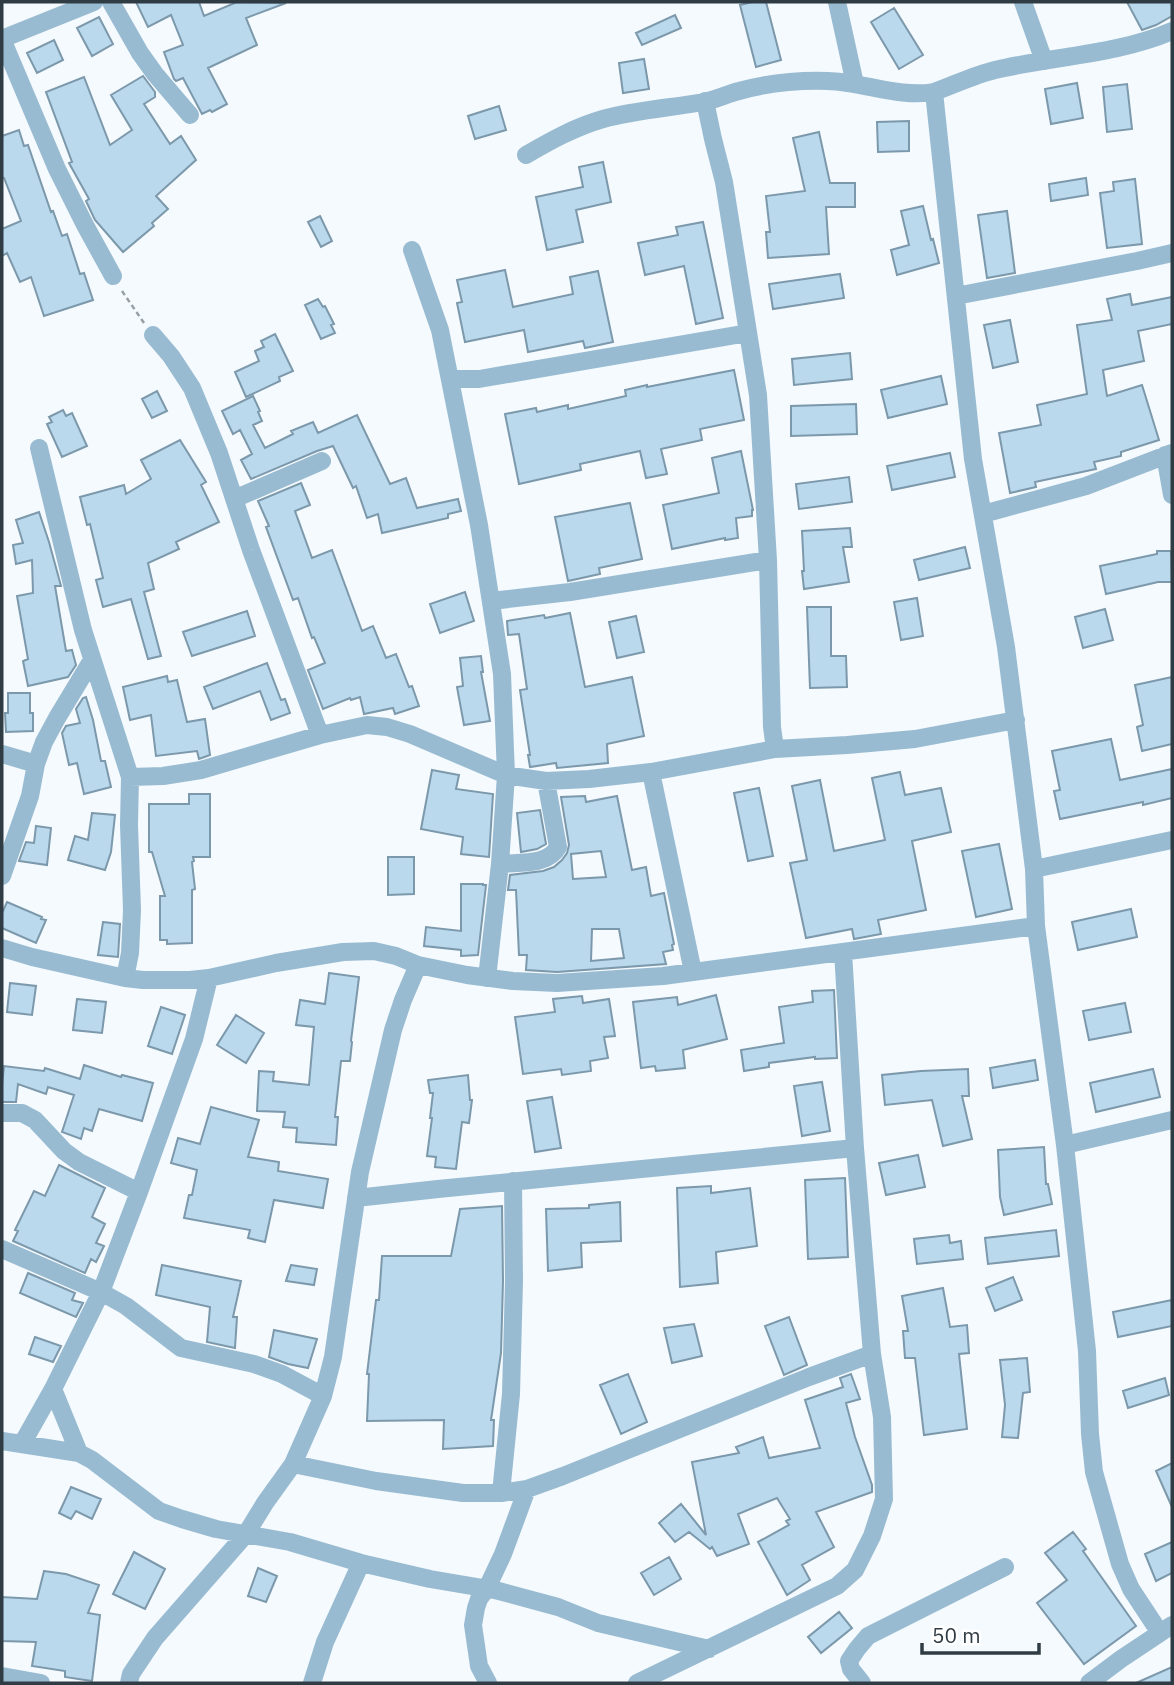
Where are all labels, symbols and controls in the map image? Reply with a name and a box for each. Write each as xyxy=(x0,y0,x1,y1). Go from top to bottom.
scale bar xyxy=(922,1612,1039,1656)
text: 50 m xyxy=(932,1621,981,1649)

